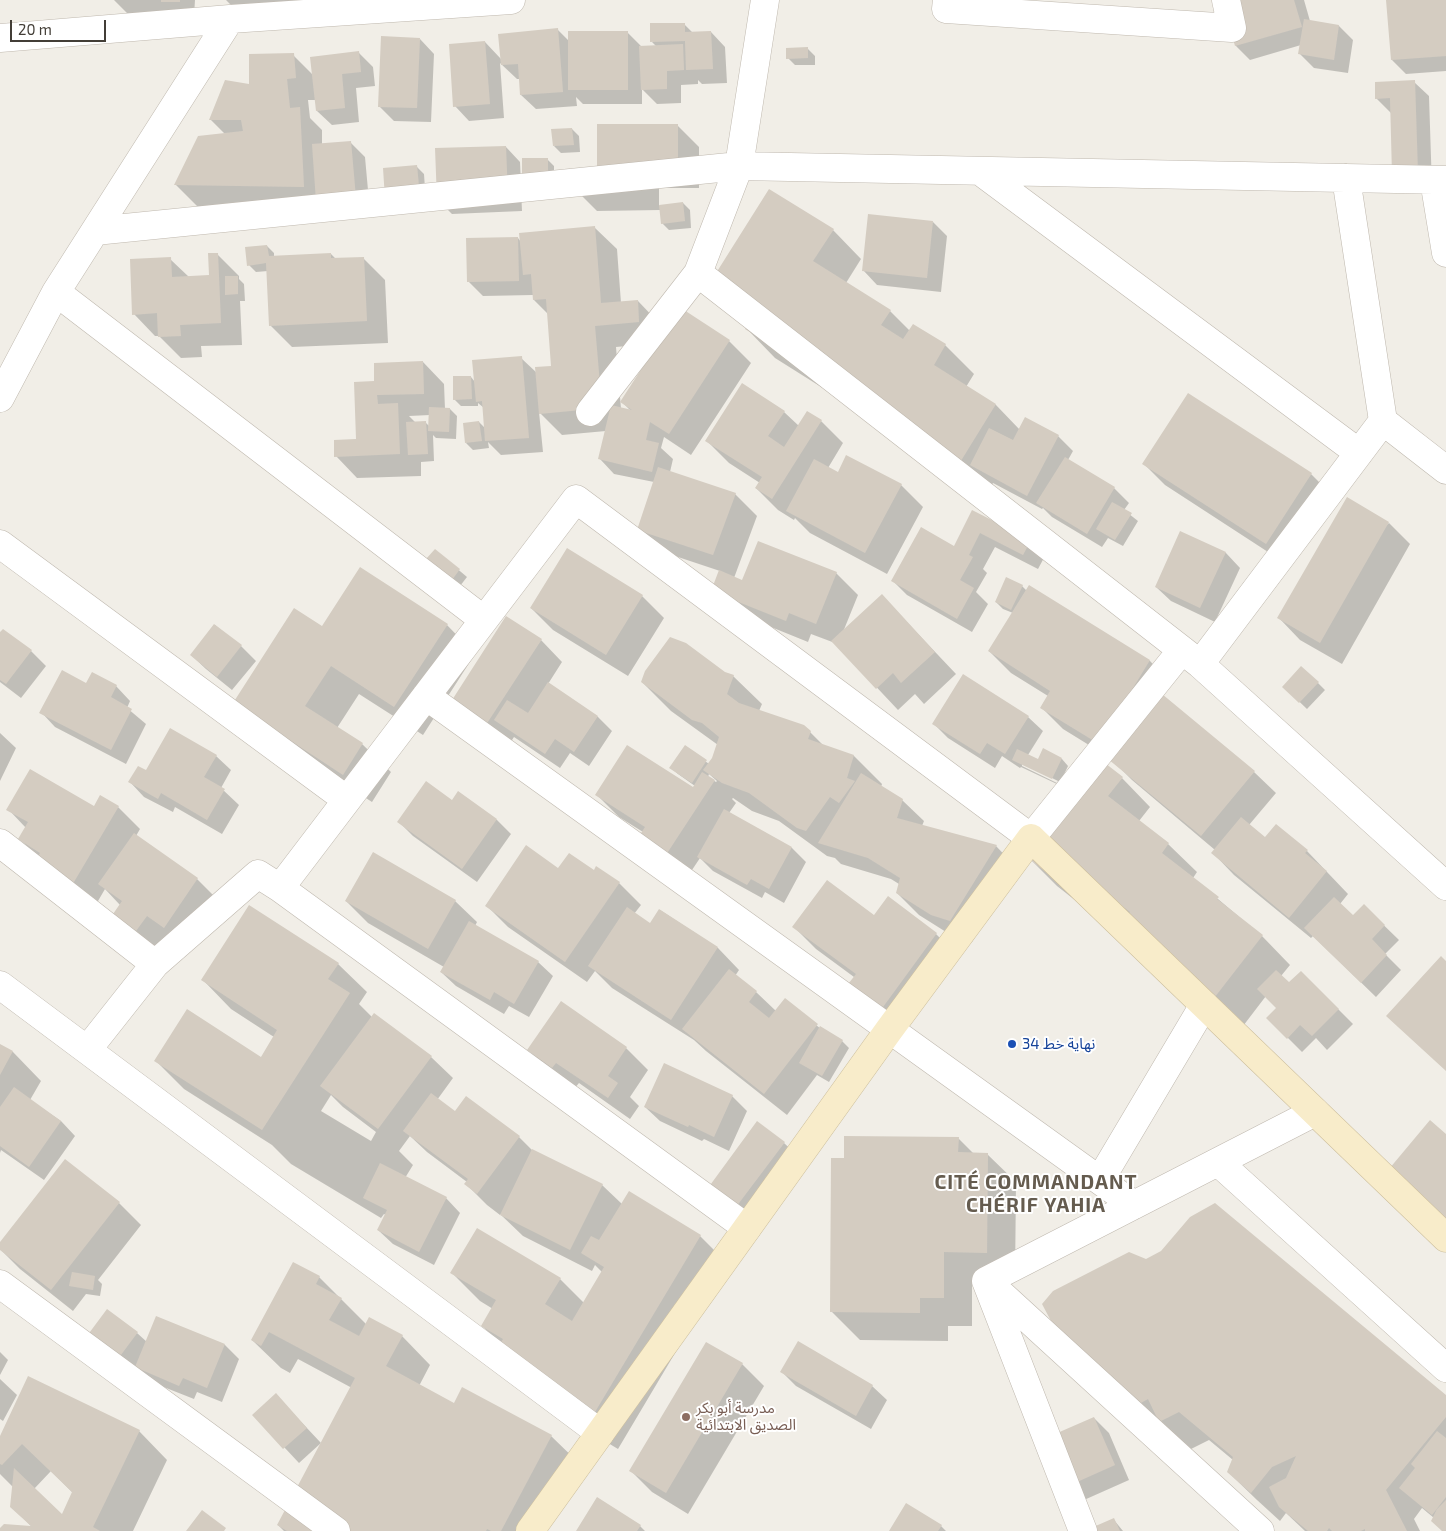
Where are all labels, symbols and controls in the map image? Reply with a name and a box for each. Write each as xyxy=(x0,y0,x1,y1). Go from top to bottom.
scale bar xyxy=(12,10,109,42)
text: 20 m xyxy=(18,20,52,38)
place label: نهاية خط 34 xyxy=(1022,1035,1095,1053)
marker: نهاية خط 34 xyxy=(1006,1038,1018,1050)
district label: CITÉ COMMANDANT CHÉRIF YAHIA xyxy=(933,1170,1139,1217)
place label: مدرسة أبو بكر الصديق الابتدائية xyxy=(696,1399,796,1434)
marker: مدرسة أبو بكر الصديق الابتدائية xyxy=(680,1411,692,1423)

